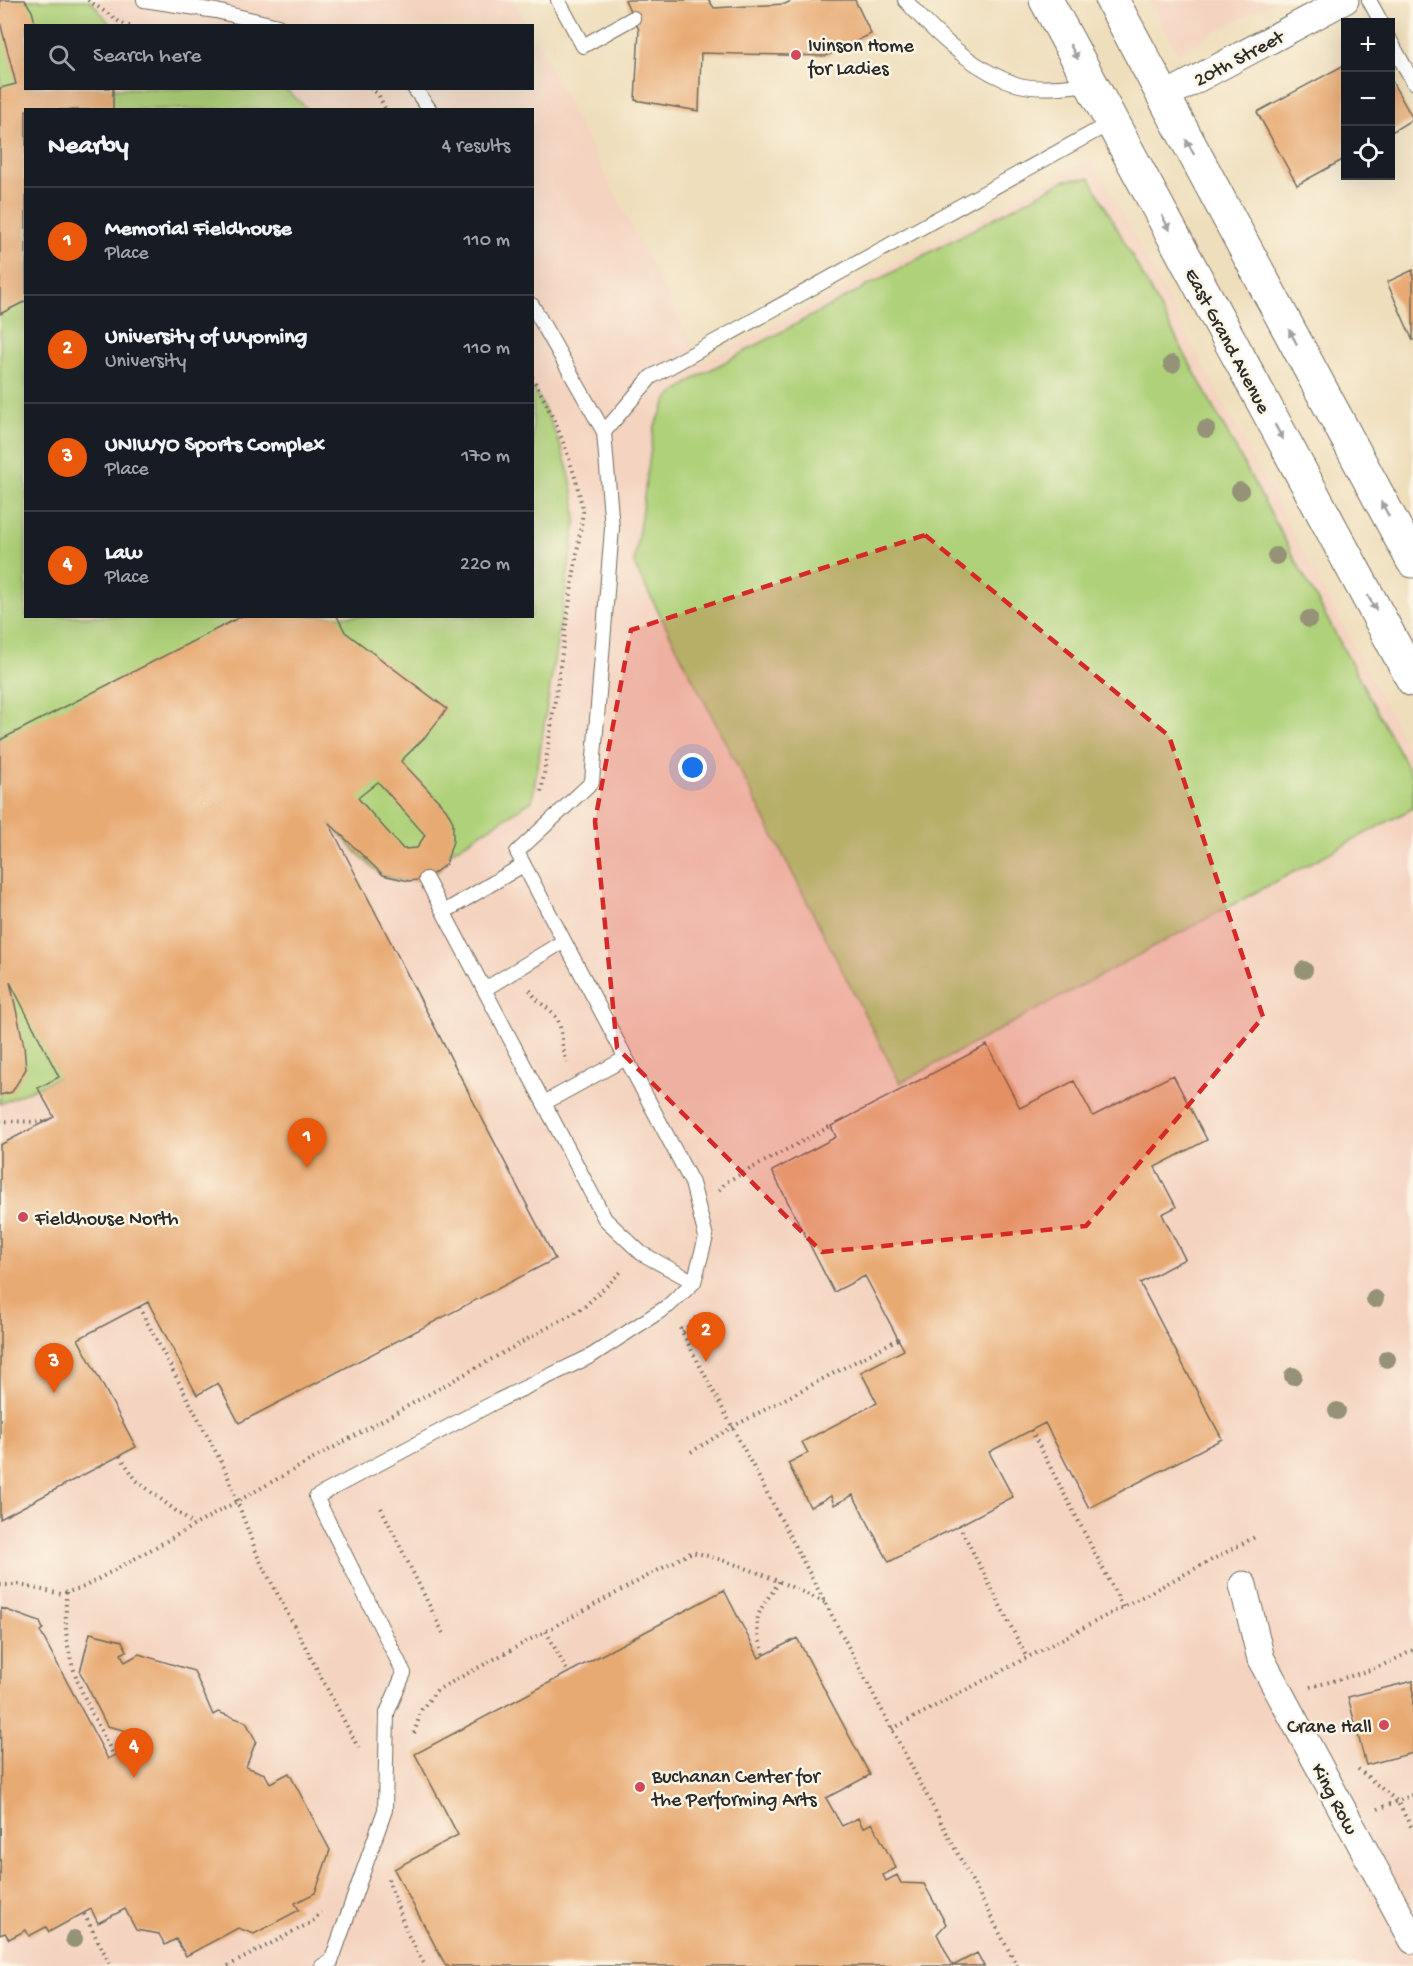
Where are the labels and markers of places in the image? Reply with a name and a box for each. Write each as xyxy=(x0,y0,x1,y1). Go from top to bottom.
place label: Ivinson Home for Ladies xyxy=(807,36,914,82)
marker: Ivinson Home for Ladies xyxy=(789,48,803,62)
pin: 1 xyxy=(288,1118,326,1168)
place label: Fieldhouse North xyxy=(34,1209,179,1232)
marker: Fieldhouse North xyxy=(16,1210,30,1224)
pin: 2 xyxy=(686,1312,726,1362)
pin: 3 xyxy=(34,1344,74,1393)
place label: Crane Hall xyxy=(1287,1717,1372,1740)
marker: Crane Hall xyxy=(1377,1718,1391,1732)
pin: 4 xyxy=(114,1728,154,1778)
place label: Buchanan Center for the Performing Arts xyxy=(650,1767,822,1813)
marker: Buchanan Center for the Performing Arts xyxy=(633,1780,647,1794)

